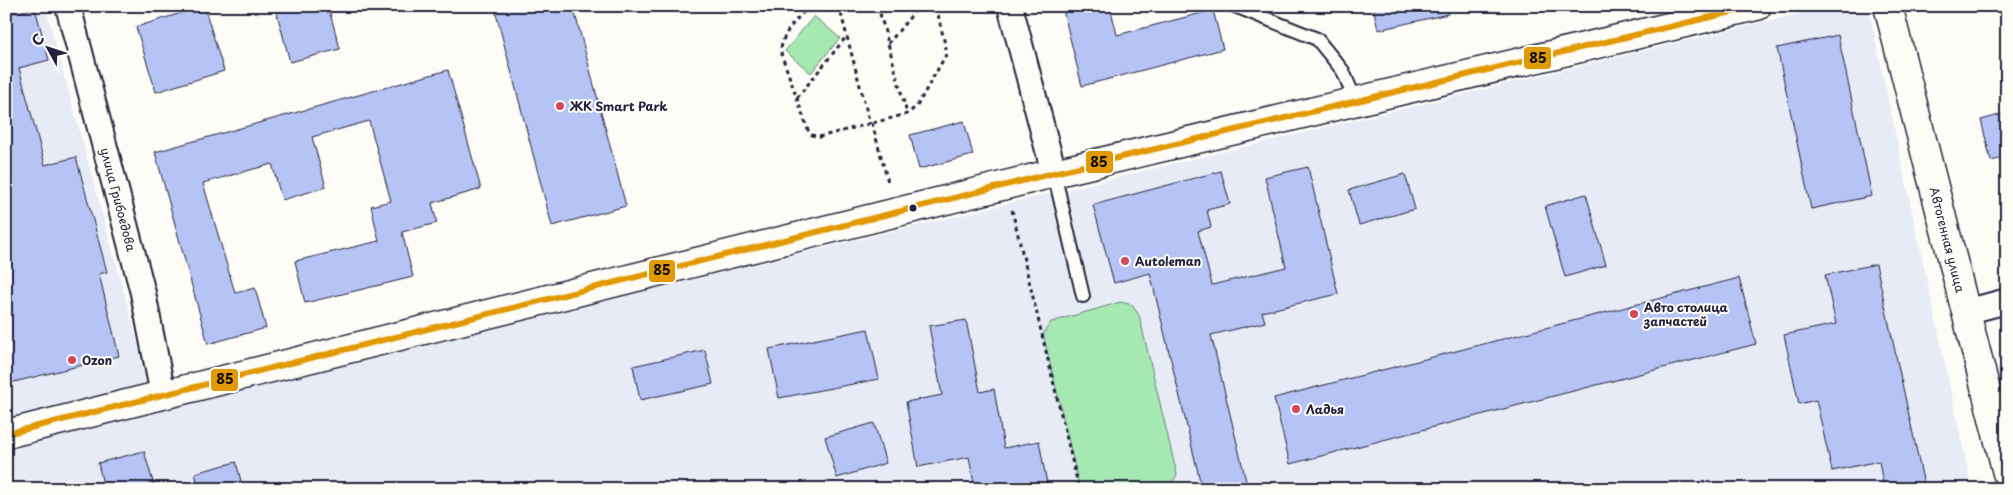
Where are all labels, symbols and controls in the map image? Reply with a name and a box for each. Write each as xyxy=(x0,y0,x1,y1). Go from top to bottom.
north arrow xyxy=(22,22,72,72)
text: С xyxy=(26,29,49,50)
line badge: 85 xyxy=(1523,46,1552,70)
text: 85 xyxy=(1529,47,1547,68)
place label: ЖК Smart Park xyxy=(569,97,668,115)
marker: ЖК Smart Park xyxy=(554,100,566,112)
street label: улица Грибоедова xyxy=(96,146,141,254)
line badge: 85 xyxy=(1085,150,1114,174)
text: 85 xyxy=(1090,151,1108,172)
street label: Автогенная улица xyxy=(1925,185,1970,295)
unlabelled marker xyxy=(908,203,918,213)
place label: Autoleman xyxy=(1135,252,1201,270)
marker: Autoleman xyxy=(1119,255,1131,267)
line badge: 85 xyxy=(648,259,676,283)
text: 85 xyxy=(653,259,671,280)
place label: Авто столица запчастей xyxy=(1643,298,1729,330)
marker: Авто столица запчастей xyxy=(1628,308,1640,320)
place label: Ozon xyxy=(82,351,112,369)
marker: Ozon xyxy=(66,354,78,366)
line badge: 85 xyxy=(210,368,239,392)
text: 85 xyxy=(216,368,234,389)
place label: Ладья xyxy=(1306,400,1344,418)
marker: Ладья xyxy=(1290,403,1302,415)

